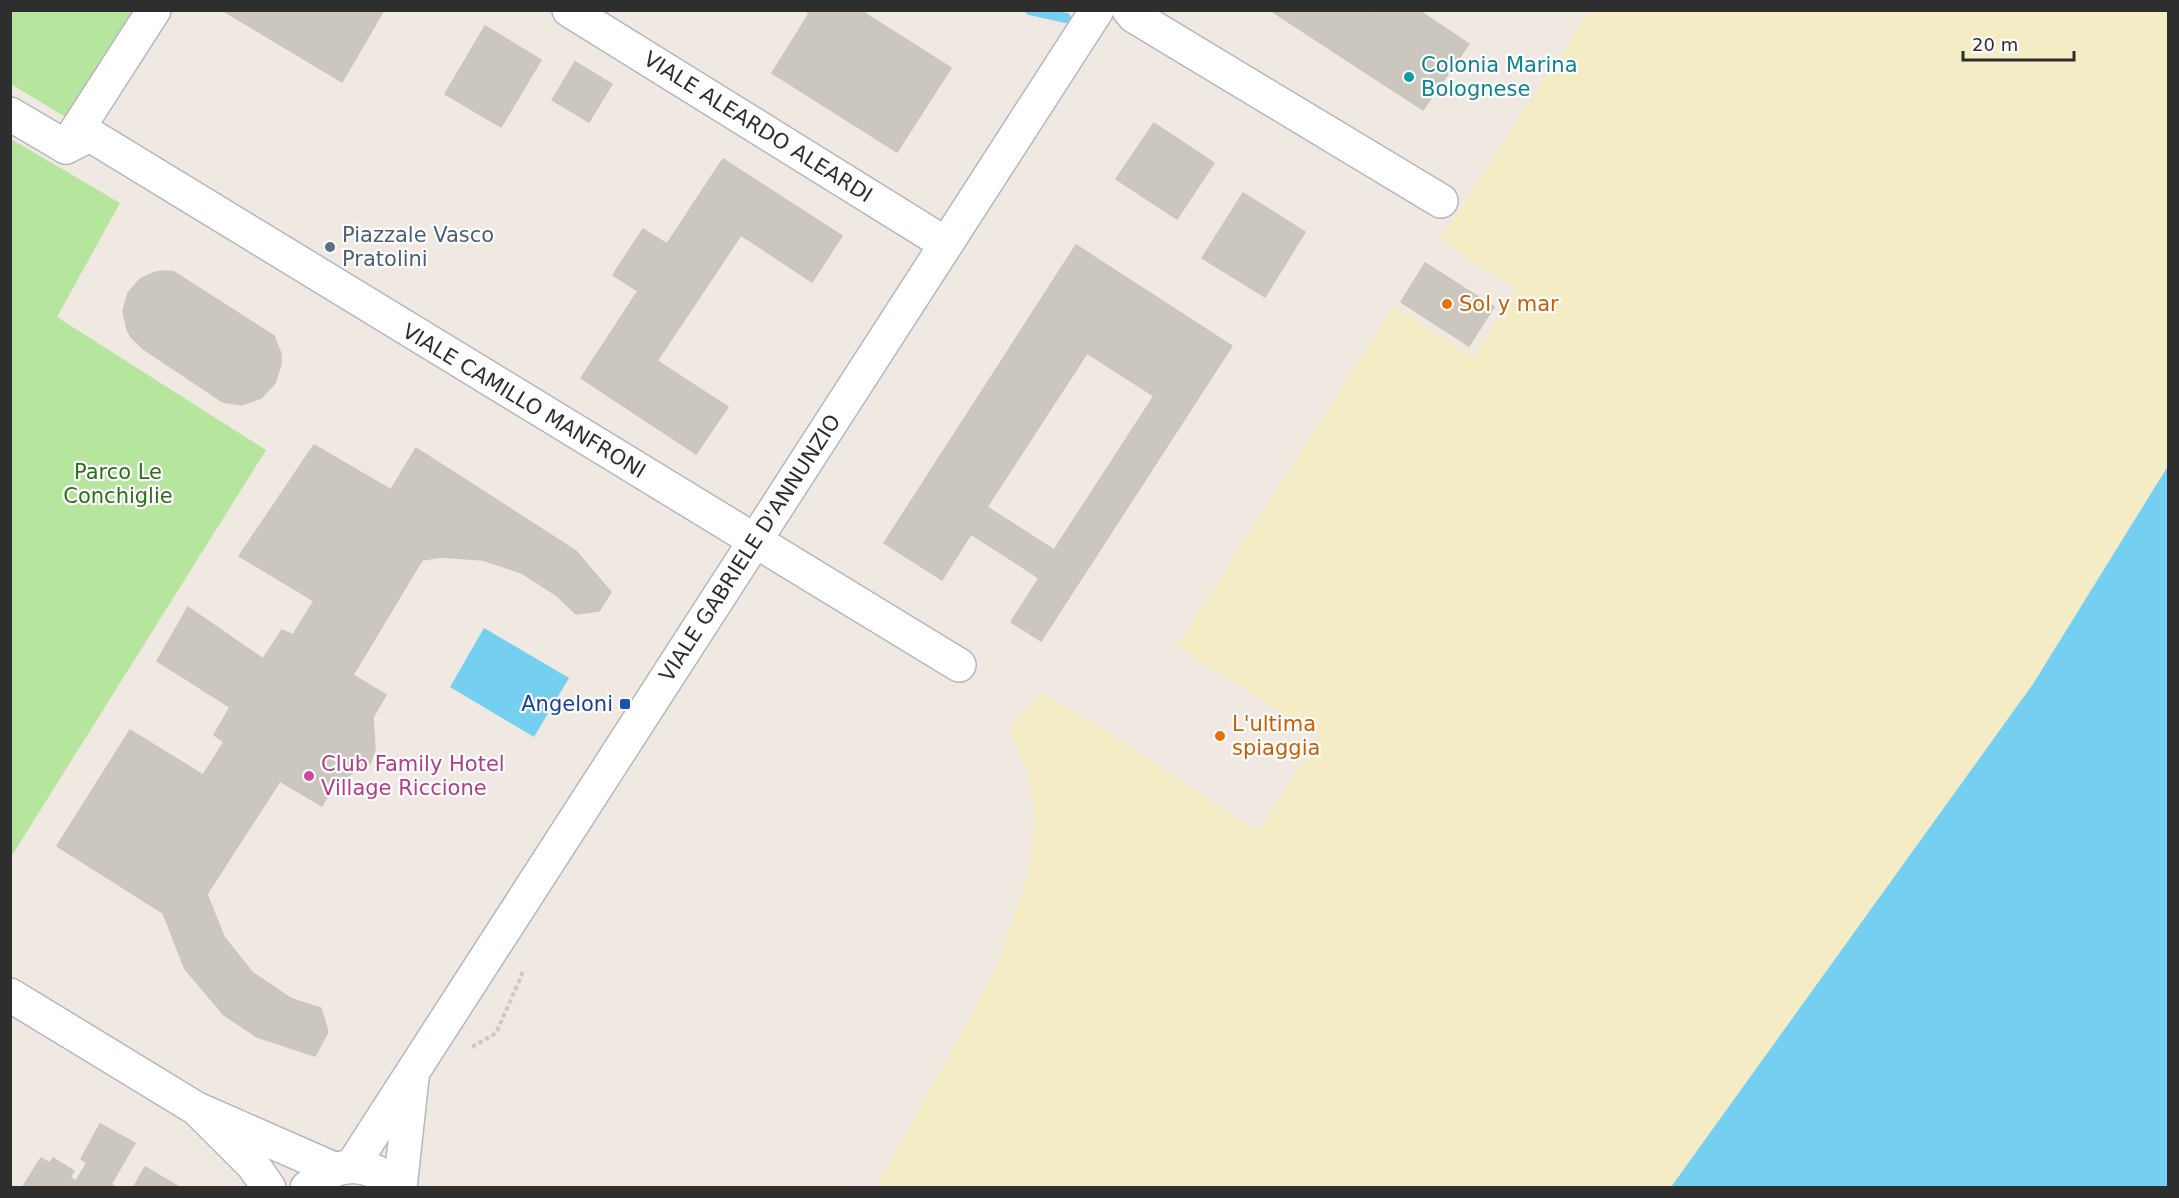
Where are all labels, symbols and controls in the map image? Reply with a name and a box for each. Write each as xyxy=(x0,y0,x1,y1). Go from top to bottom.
scale bar xyxy=(1963,24,2074,62)
text: 20 m xyxy=(1972,34,2018,55)
street label: VIALE ALEARDO ALEARDI xyxy=(639,47,877,207)
place label: Colonia Marina Bolognese xyxy=(1421,53,1578,101)
marker: Colonia Marina Bolognese xyxy=(1402,70,1416,84)
place label: Piazzale Vasco Pratolini xyxy=(342,223,494,271)
marker: Piazzale Vasco Pratolini xyxy=(323,240,337,254)
place label: Sol y mar xyxy=(1459,292,1559,316)
marker: Sol y mar xyxy=(1440,297,1454,311)
street label: VIALE CAMILLO MANFRONI xyxy=(398,319,650,483)
street label: VIALE GABRIELE D'ANNUNZIO xyxy=(655,410,845,686)
park label: Parco Le Conchiglie xyxy=(63,460,173,508)
place label: Angeloni xyxy=(521,692,613,716)
marker: Angeloni xyxy=(618,697,632,711)
place label: L'ultima spiaggia xyxy=(1232,712,1320,760)
marker: L'ultima spiaggia xyxy=(1213,729,1227,743)
place label: Club Family Hotel Village Riccione xyxy=(321,752,505,800)
marker: Club Family Hotel Village Riccione xyxy=(302,769,316,783)

